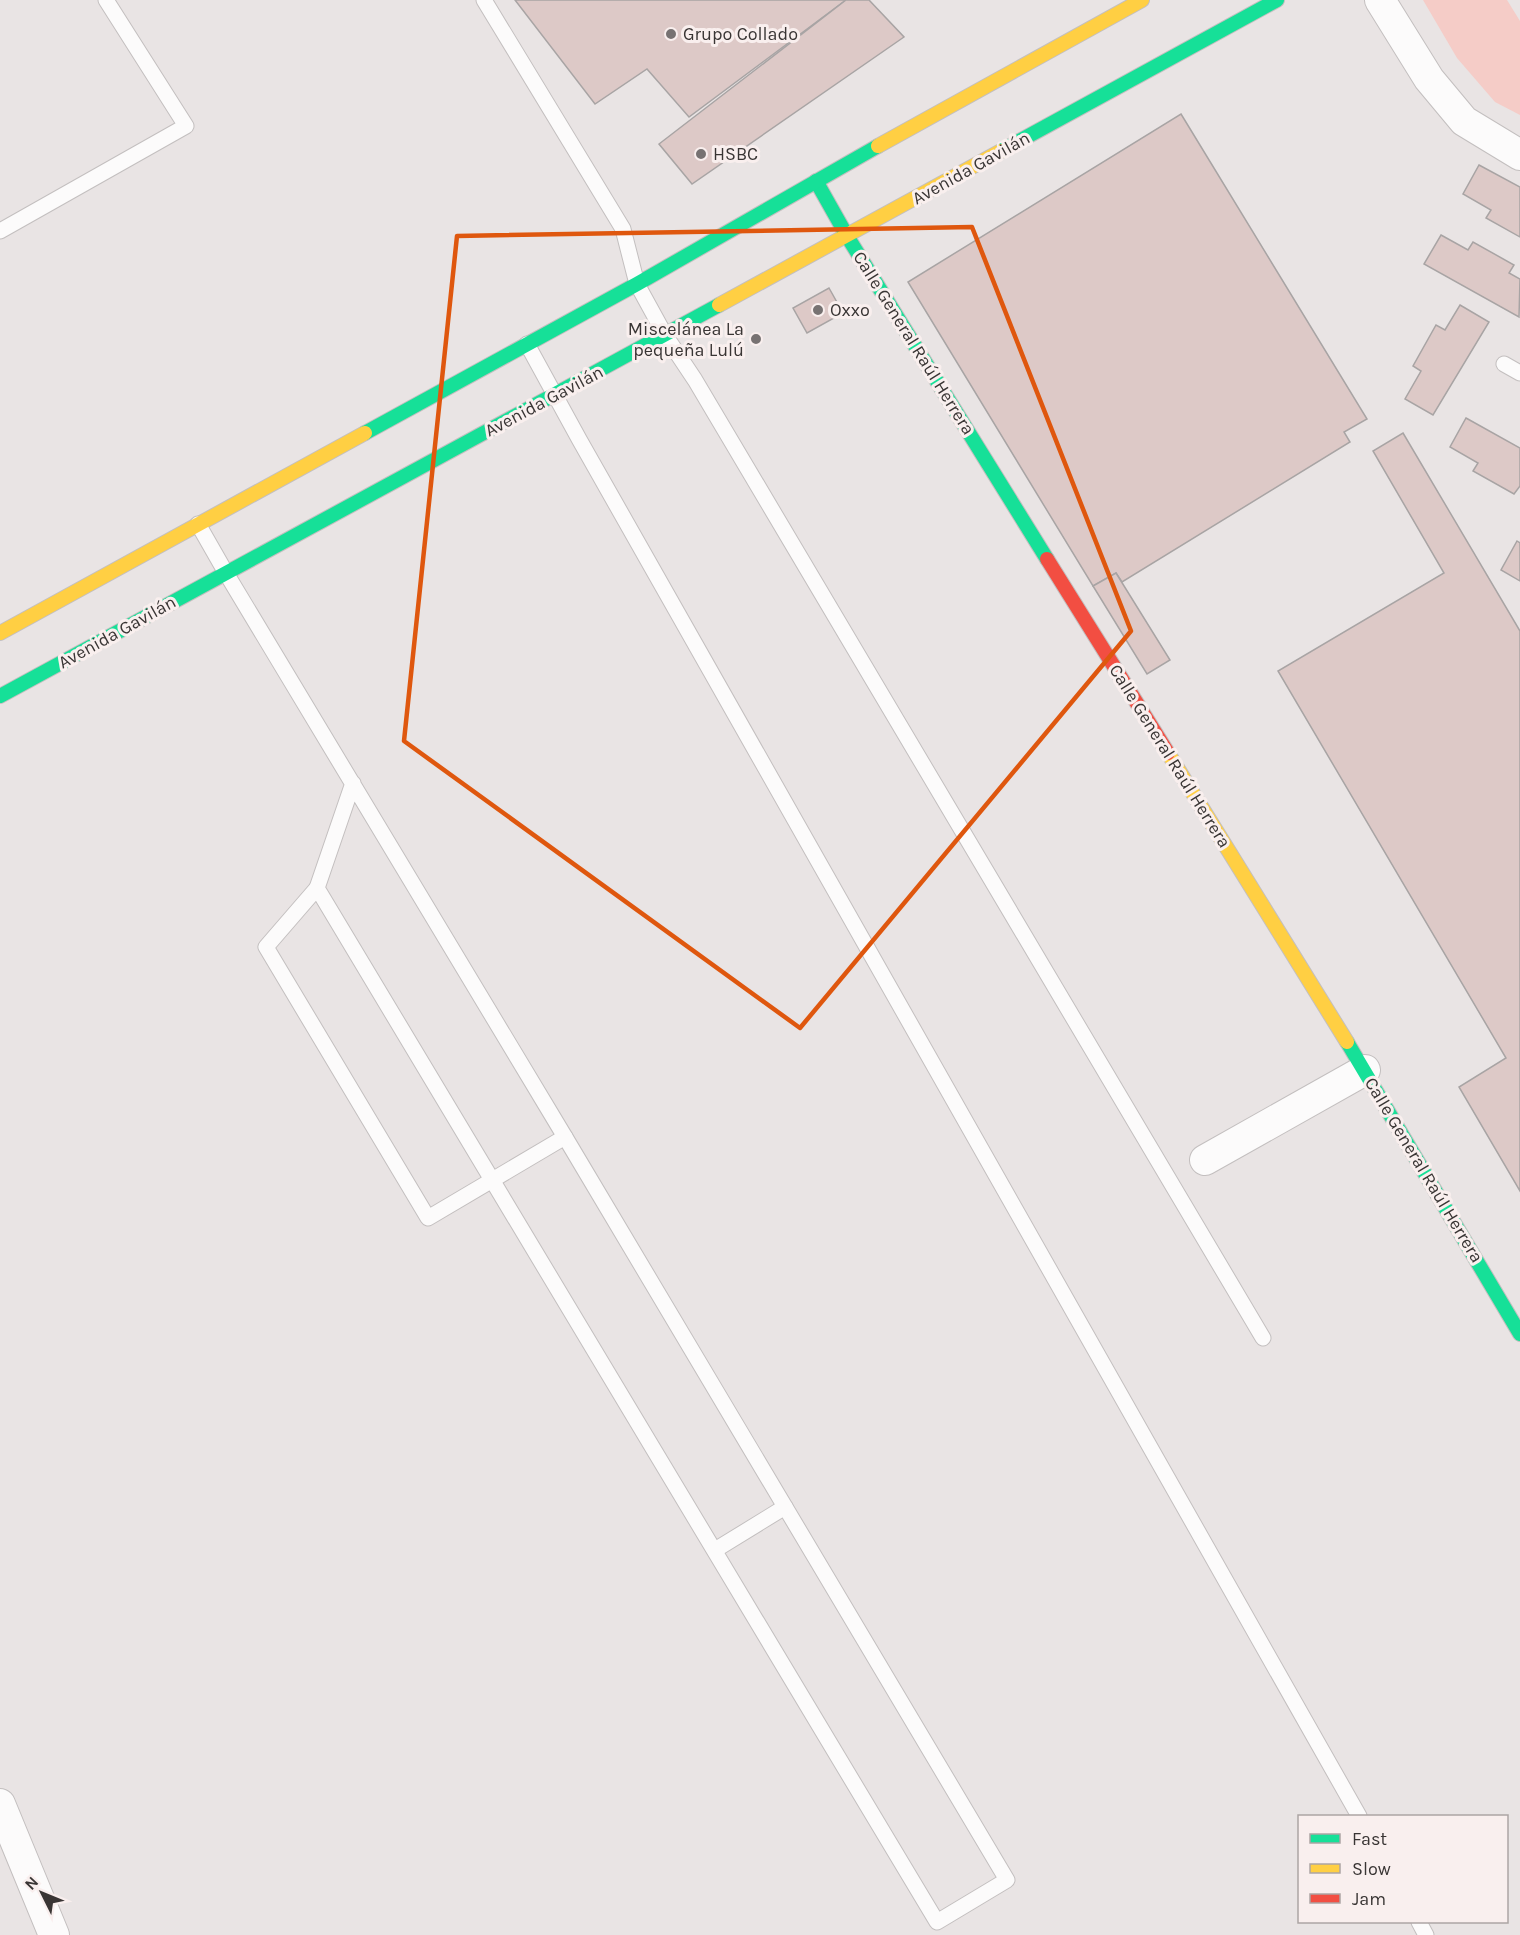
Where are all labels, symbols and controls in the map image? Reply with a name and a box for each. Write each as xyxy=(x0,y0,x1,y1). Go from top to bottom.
place label: Grupo Collado xyxy=(683,23,798,45)
marker: Grupo Collado xyxy=(664,27,678,41)
street label: Avenida Gavilán xyxy=(908,127,1034,209)
place label: HSBC xyxy=(713,143,758,165)
marker: HSBC xyxy=(694,147,708,161)
street label: Calle General Raúl Herrera xyxy=(848,247,980,439)
place label: Oxxo xyxy=(830,299,870,321)
marker: Oxxo xyxy=(811,303,825,317)
place label: Miscelánea La pequeña Lulú xyxy=(628,318,744,361)
marker: Miscelánea La pequeña Lulú xyxy=(749,332,763,346)
street label: Avenida Gavilán xyxy=(481,361,607,441)
street label: Avenida Gavilán xyxy=(54,591,180,673)
street label: Calle General Raúl Herrera xyxy=(1104,660,1236,852)
street label: Calle General Raúl Herrera xyxy=(1360,1073,1488,1267)
legend xyxy=(1298,1815,1508,1923)
text: Fast xyxy=(1352,1828,1387,1850)
text: Slow xyxy=(1352,1858,1391,1880)
north arrow xyxy=(12,1863,72,1923)
text: N xyxy=(21,1872,42,1894)
text: Jam xyxy=(1352,1888,1386,1910)

